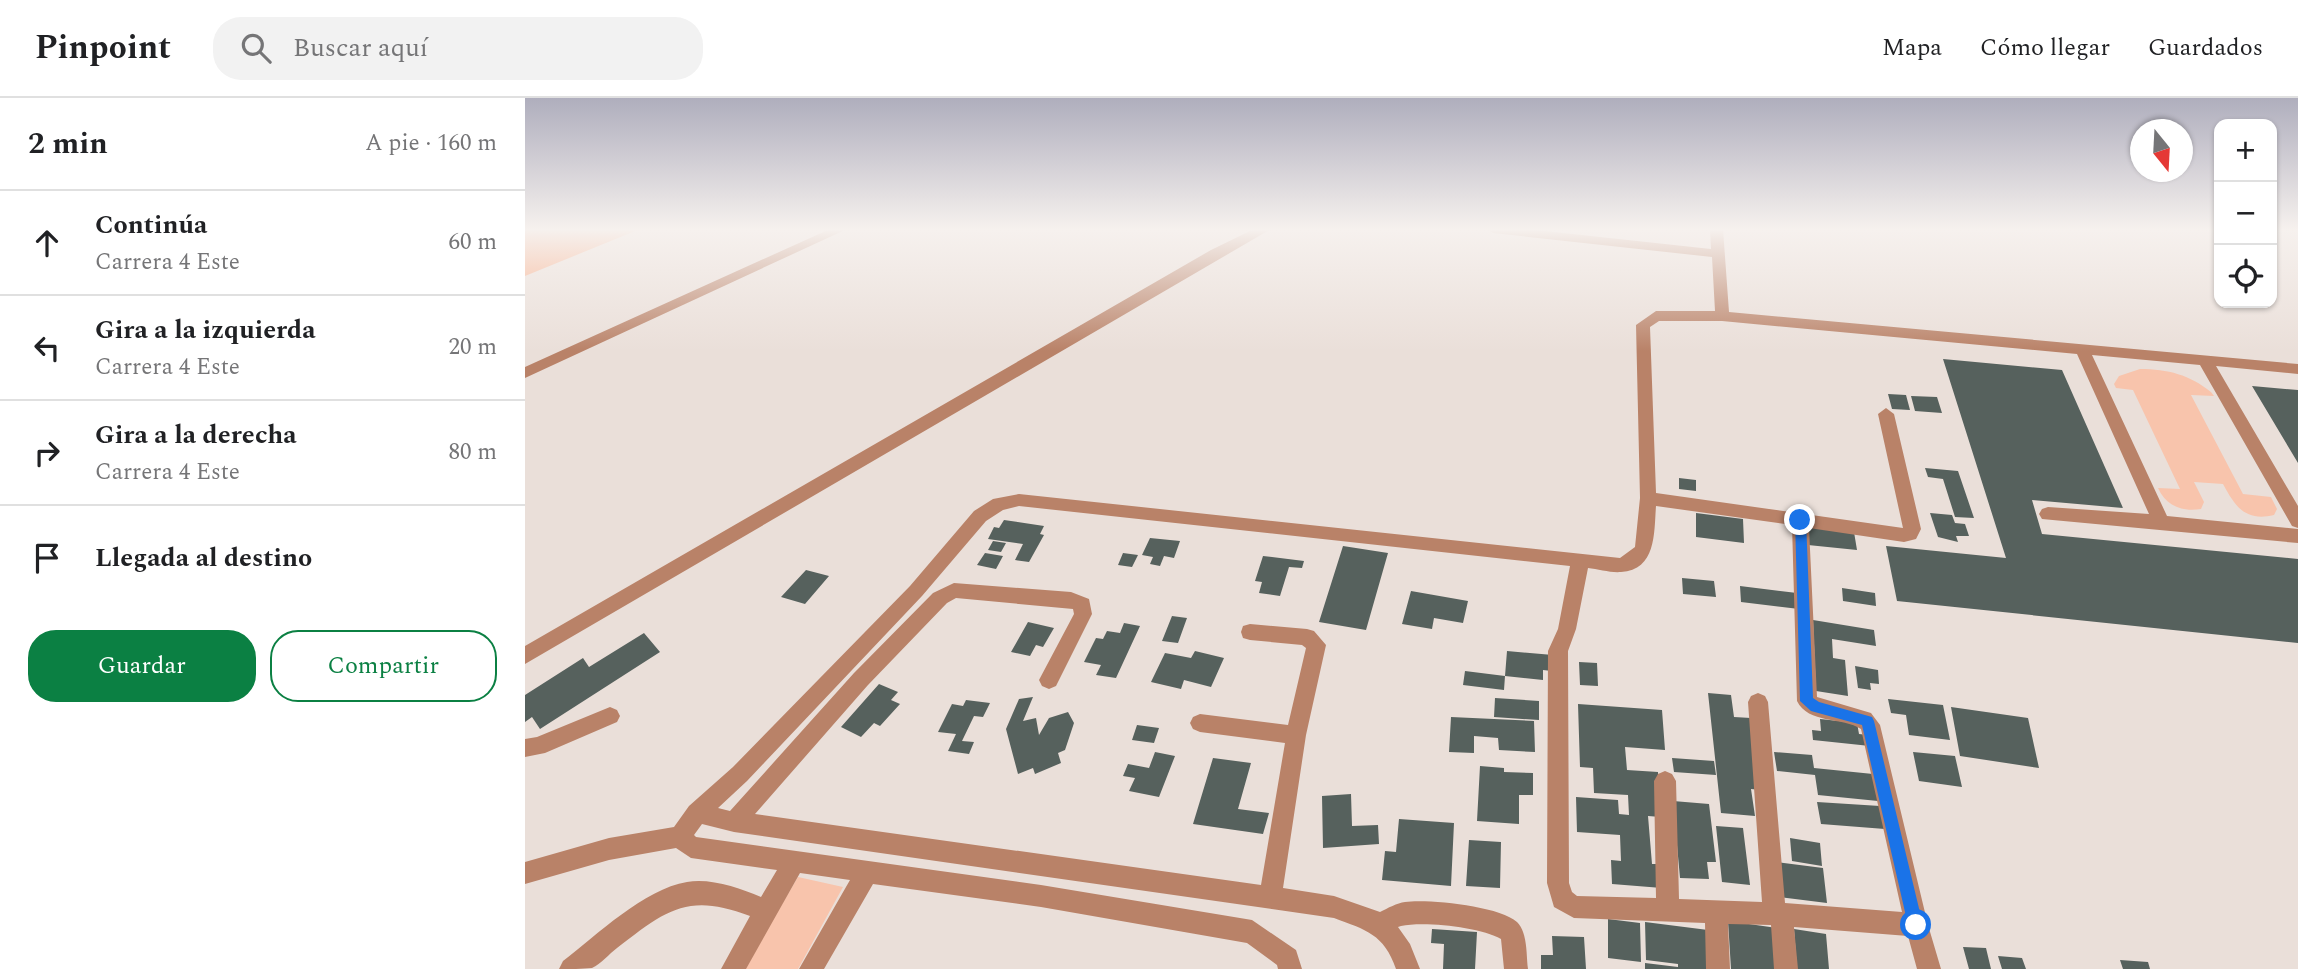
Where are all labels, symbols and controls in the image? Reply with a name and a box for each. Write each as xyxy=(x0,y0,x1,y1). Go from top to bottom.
search box xyxy=(213,17,703,80)
text: Pinpoint xyxy=(35,23,171,73)
text: Buscar aquí xyxy=(293,28,428,68)
icon: search xyxy=(237,29,275,67)
text: Mapa xyxy=(1882,30,1942,66)
text: Cómo llegar xyxy=(1980,30,2110,66)
text: Guardados xyxy=(2148,30,2263,66)
north arrow xyxy=(2130,119,2193,182)
map controls xyxy=(2214,119,2277,308)
button: + xyxy=(2214,119,2277,182)
text: 2 min xyxy=(28,121,108,167)
text: A pie · 160 m xyxy=(365,126,497,161)
button: − xyxy=(2214,182,2277,245)
text: Continúa xyxy=(95,205,207,245)
icon: ahead xyxy=(28,224,66,262)
text: 60 m xyxy=(448,225,497,260)
text: Carrera 4 Este xyxy=(95,245,240,280)
button: locate xyxy=(2214,245,2277,308)
text: Gira a la izquierda xyxy=(95,310,316,350)
icon: left xyxy=(28,329,66,367)
text: 20 m xyxy=(448,330,497,365)
text: Carrera 4 Este xyxy=(95,350,240,385)
text: Gira a la derecha xyxy=(95,415,297,455)
icon: right xyxy=(28,434,66,472)
text: 80 m xyxy=(448,435,497,470)
text: Carrera 4 Este xyxy=(95,455,240,490)
route end xyxy=(1784,504,1815,535)
text: Llegada al destino xyxy=(95,538,312,578)
icon: arrive xyxy=(28,539,66,577)
button: Guardar xyxy=(28,630,256,702)
button: Compartir xyxy=(270,630,497,702)
route start xyxy=(1900,909,1931,940)

